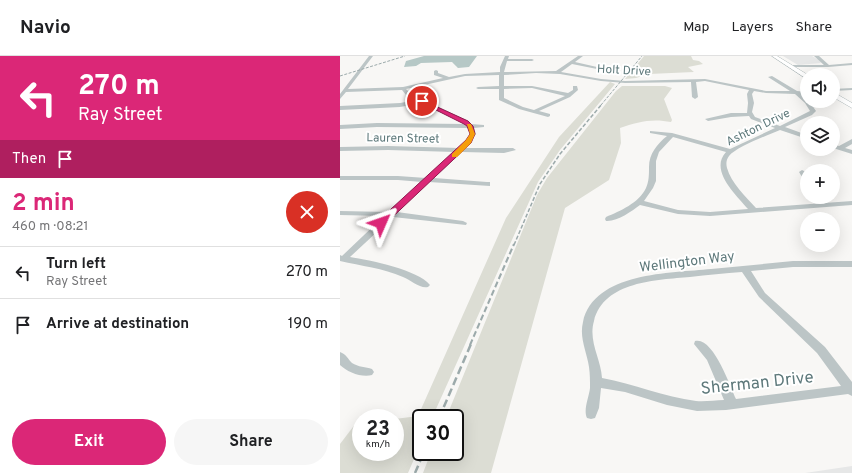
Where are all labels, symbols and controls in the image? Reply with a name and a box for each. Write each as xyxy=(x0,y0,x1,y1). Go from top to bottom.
text: Navio xyxy=(20,16,71,40)
text: Map xyxy=(683,19,709,36)
text: Layers xyxy=(731,19,773,36)
text: Share xyxy=(795,19,832,36)
street label: Holt Drive xyxy=(597,62,651,80)
map controls xyxy=(800,68,840,252)
button: sound xyxy=(800,68,840,108)
text: 270 m xyxy=(78,69,160,105)
icon: left xyxy=(12,72,64,124)
pin xyxy=(405,84,439,118)
icon: arrive xyxy=(411,90,433,112)
text: Ray Street xyxy=(78,104,163,127)
street label: Ashton Drive xyxy=(724,106,793,150)
button: layers xyxy=(800,116,840,156)
street label: Lauren Street xyxy=(366,130,440,148)
icon: arrive xyxy=(54,148,76,170)
text: Then xyxy=(12,150,46,169)
button: + xyxy=(800,164,840,204)
text: 2 min xyxy=(12,189,75,219)
button: close xyxy=(286,191,328,233)
position arrow xyxy=(360,202,402,244)
button: − xyxy=(800,212,840,252)
text: 460 m · 08:21 xyxy=(12,219,88,235)
street label: Wellington Way xyxy=(639,248,736,277)
text: Turn left xyxy=(46,255,106,274)
icon: left xyxy=(12,262,34,284)
text: 270 m xyxy=(286,263,328,282)
text: Ray Street xyxy=(46,274,107,290)
icon: arrive xyxy=(12,314,34,336)
text: Arrive at destination xyxy=(46,315,189,334)
text: 190 m xyxy=(288,315,328,334)
street label: Sherman Drive xyxy=(700,367,815,401)
speed limit sign: 30 xyxy=(412,409,464,461)
text: 23 xyxy=(366,417,390,443)
button: Exit xyxy=(12,419,166,465)
button: Share xyxy=(174,419,328,465)
text: km/h xyxy=(366,438,390,451)

